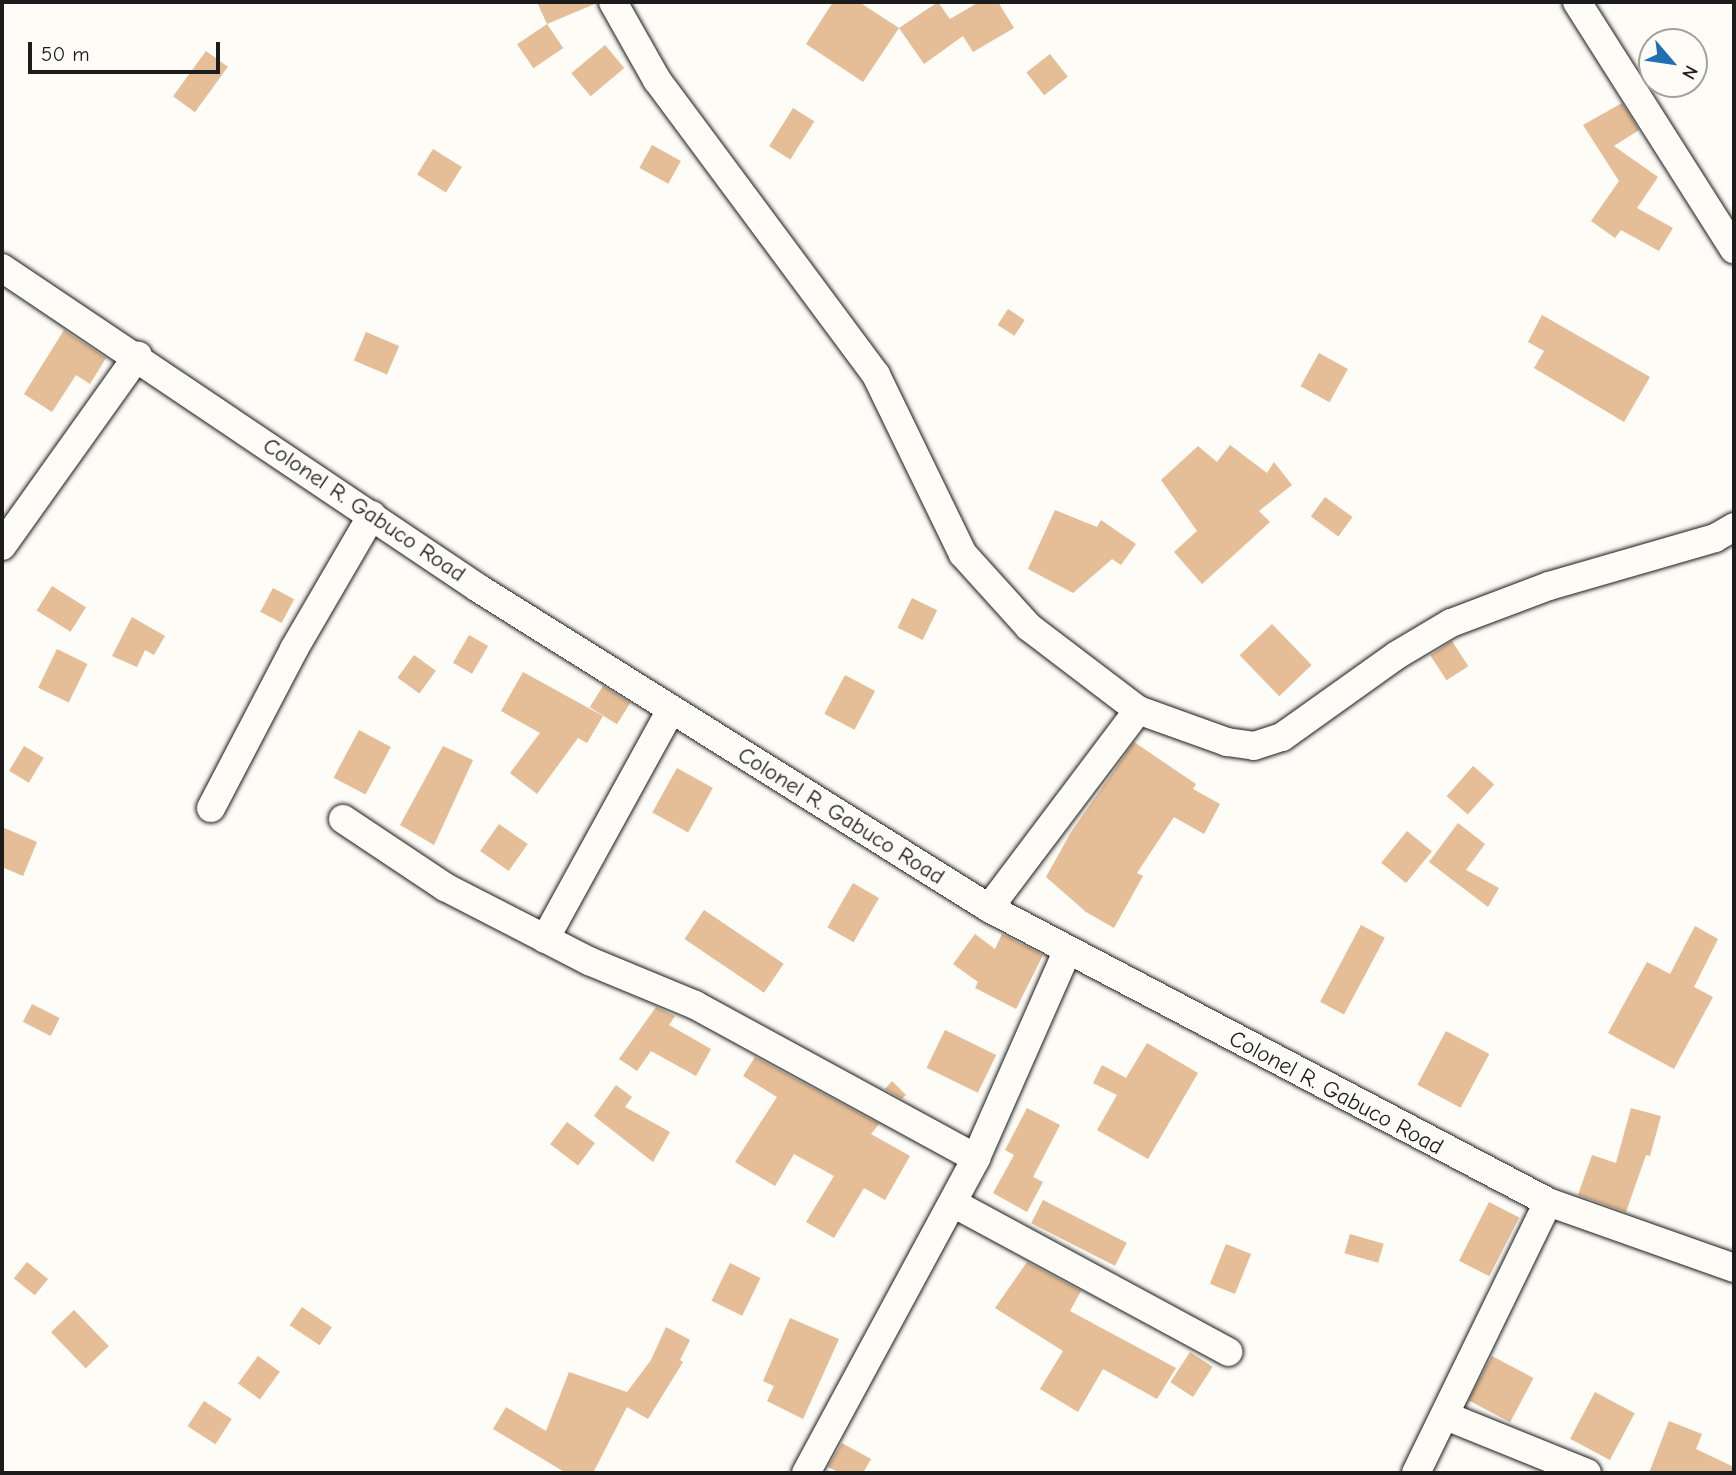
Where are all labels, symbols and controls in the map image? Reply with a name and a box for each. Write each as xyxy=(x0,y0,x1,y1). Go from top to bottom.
scale bar xyxy=(32,28,224,72)
north arrow xyxy=(1638,28,1708,98)
text: 50 m xyxy=(41,42,90,66)
text: N xyxy=(1677,61,1702,83)
street label: Colonel R. Gabuco Road xyxy=(257,432,471,588)
street label: Colonel R. Gabuco Road xyxy=(733,741,949,891)
street label: Colonel R. Gabuco Road xyxy=(1224,1025,1448,1161)

